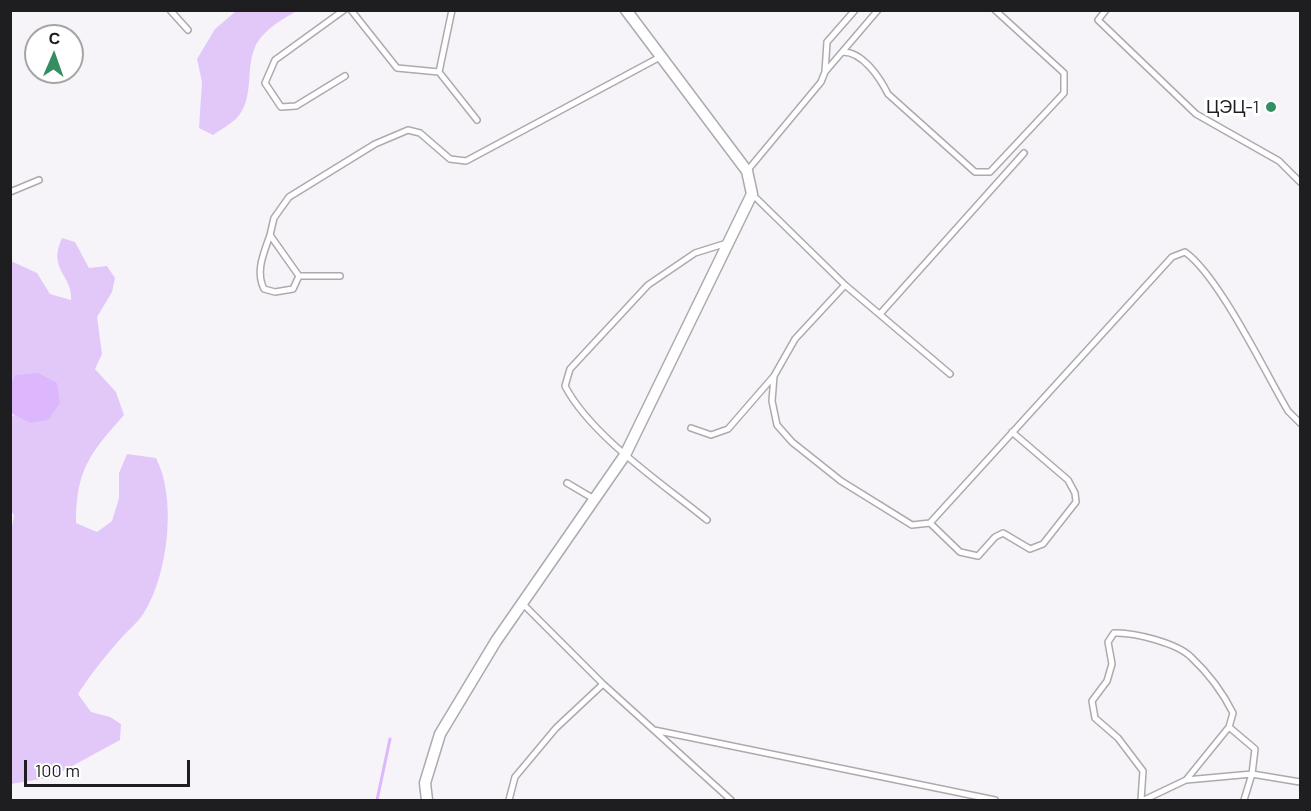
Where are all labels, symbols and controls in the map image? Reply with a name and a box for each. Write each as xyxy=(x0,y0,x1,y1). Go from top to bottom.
north arrow xyxy=(24,24,84,84)
text: С xyxy=(48,28,61,47)
place label: ЦЭЦ-1 xyxy=(1206,96,1259,118)
marker: ЦЭЦ-1 xyxy=(1264,100,1278,114)
scale bar xyxy=(27,748,194,786)
text: 100 m xyxy=(35,759,80,781)

